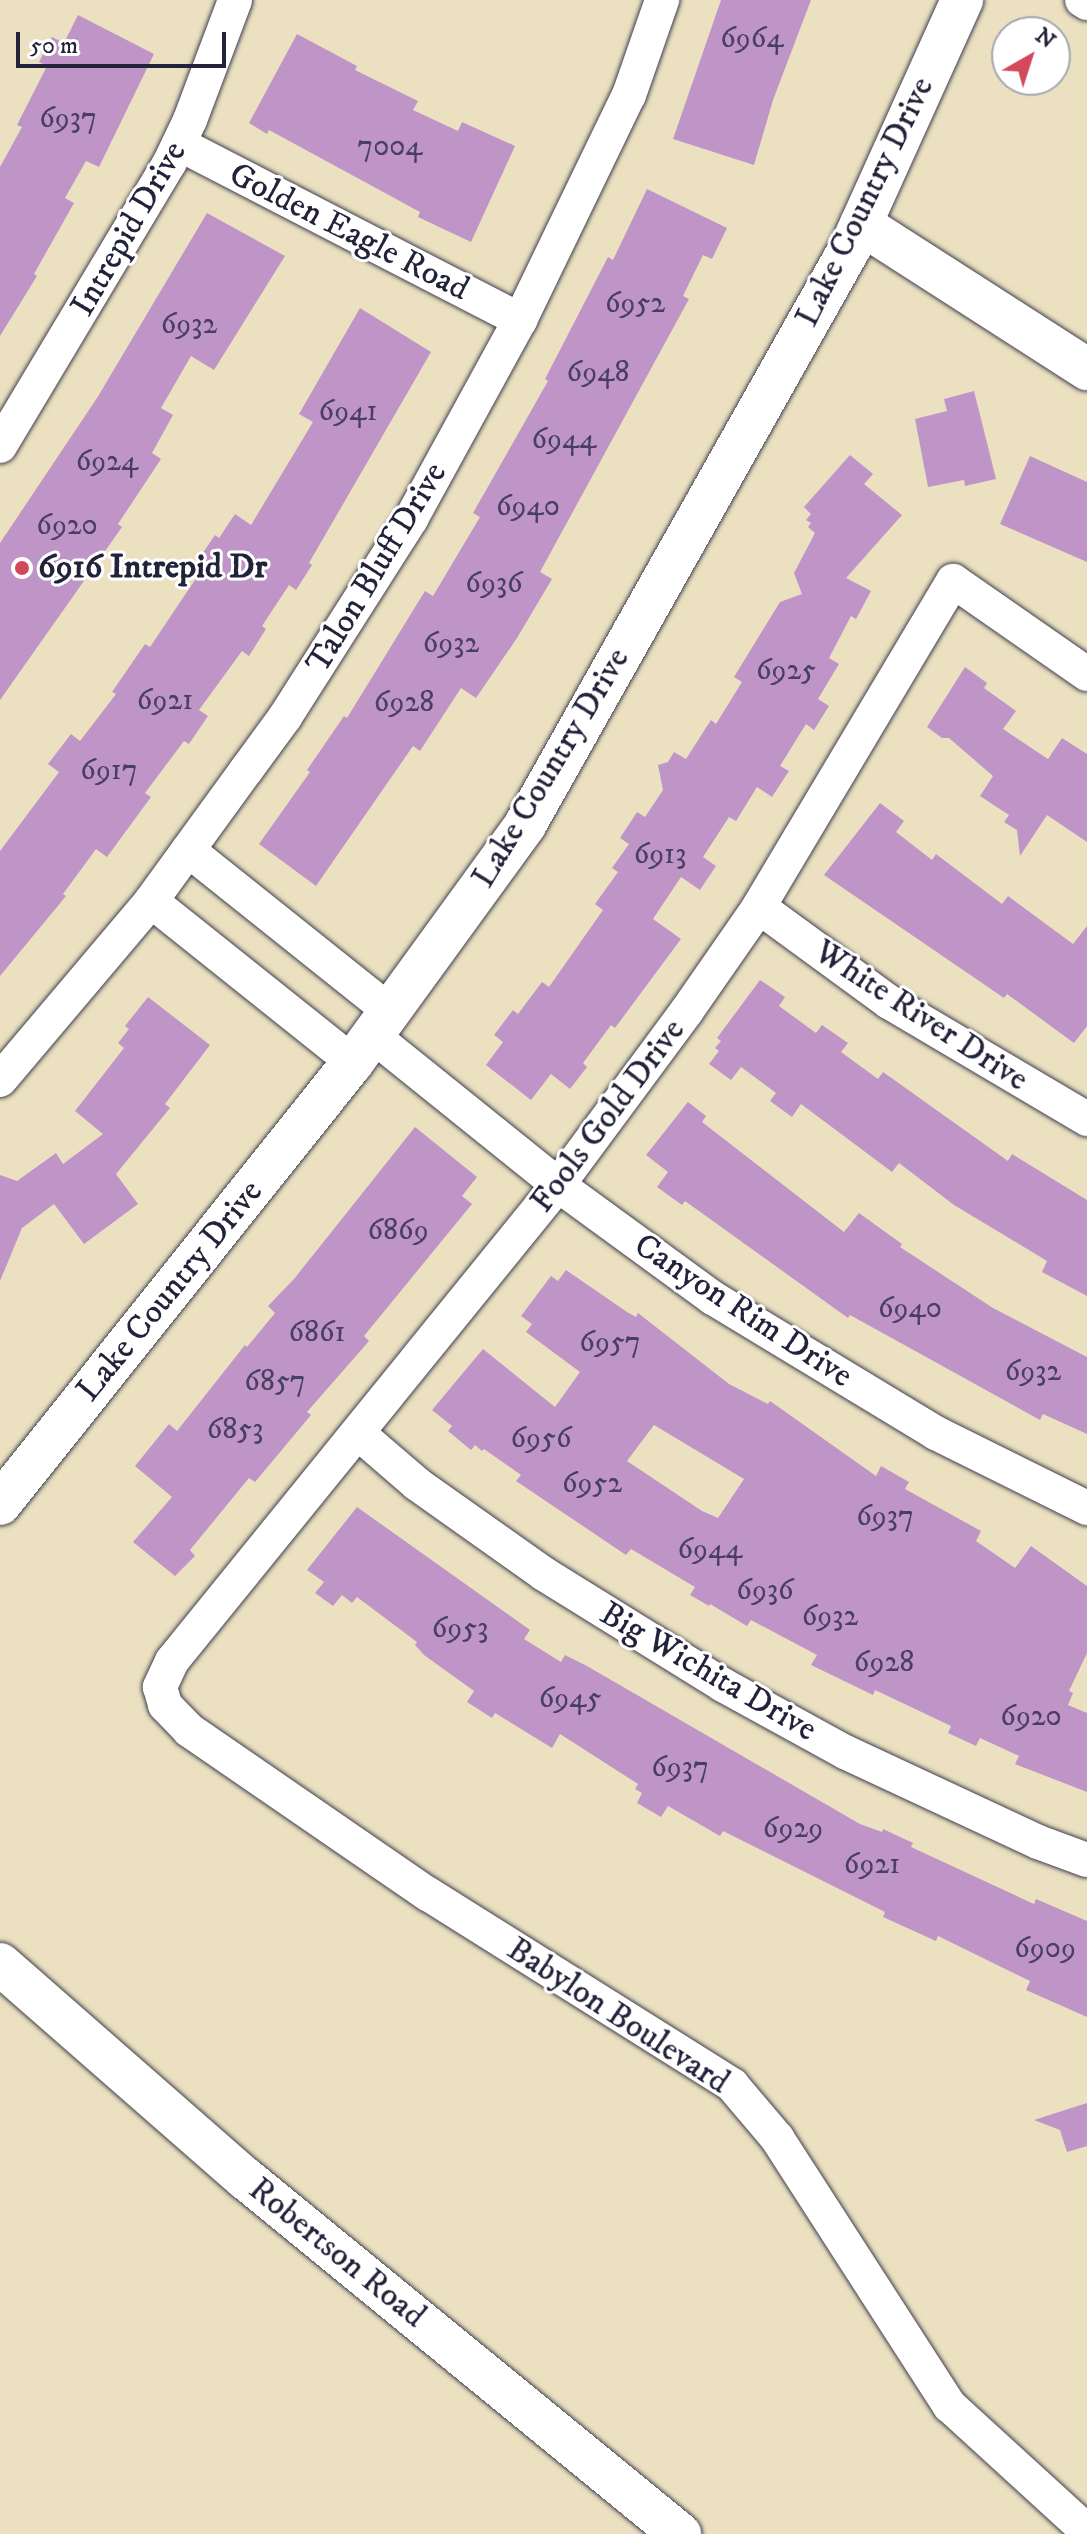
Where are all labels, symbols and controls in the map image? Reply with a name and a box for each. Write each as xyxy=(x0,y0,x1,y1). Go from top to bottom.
scale bar xyxy=(20,16,230,66)
north arrow xyxy=(991,16,1071,96)
house number: 6964 xyxy=(720,21,784,57)
text: N xyxy=(1030,22,1061,55)
text: 50 m xyxy=(30,31,78,61)
street label: Lake Country Drive xyxy=(787,71,943,333)
house number: 6937 xyxy=(39,101,97,137)
house number: 7004 xyxy=(357,129,423,165)
street label: Intrepid Drive xyxy=(63,134,195,324)
street label: Golden Eagle Road xyxy=(222,154,476,310)
house number: 6952 xyxy=(605,286,665,322)
house number: 6932 xyxy=(161,307,217,343)
house number: 6948 xyxy=(567,355,629,391)
house number: 6941 xyxy=(319,394,377,430)
house number: 6944 xyxy=(531,422,597,458)
house number: 6924 xyxy=(76,444,138,480)
street label: Talon Bluff Drive xyxy=(298,455,456,681)
house number: 6940 xyxy=(496,489,560,525)
house number: 6920 xyxy=(36,508,98,544)
place label: 6916 Intrepid Dr xyxy=(38,548,267,588)
marker: 6916 Intrepid Dr xyxy=(13,559,31,577)
house number: 6936 xyxy=(465,566,523,602)
house number: 6932 xyxy=(423,626,479,662)
street label: Lake Country Drive xyxy=(463,641,639,895)
house number: 6925 xyxy=(756,653,816,689)
house number: 6921 xyxy=(137,683,193,719)
house number: 6928 xyxy=(374,685,434,721)
house number: 6917 xyxy=(80,753,138,789)
house number: 6913 xyxy=(634,837,686,873)
street label: White River Drive xyxy=(806,932,1036,1100)
street label: Fools Gold Drive xyxy=(522,1011,694,1221)
street label: Lake Country Drive xyxy=(68,1172,272,1410)
house number: 6869 xyxy=(367,1213,429,1249)
street label: Canyon Rim Drive xyxy=(626,1225,860,1397)
house number: 6940 xyxy=(878,1291,942,1327)
house number: 6861 xyxy=(288,1315,346,1351)
house number: 6957 xyxy=(579,1325,641,1361)
house number: 6932 xyxy=(1005,1354,1061,1390)
house number: 6857 xyxy=(244,1364,306,1400)
house number: 6853 xyxy=(207,1412,263,1448)
house number: 6956 xyxy=(510,1421,572,1457)
house number: 6952 xyxy=(562,1466,622,1502)
house number: 6937 xyxy=(856,1499,914,1535)
house number: 6944 xyxy=(677,1532,743,1568)
house number: 6936 xyxy=(736,1573,794,1609)
street label: Big Wichita Drive xyxy=(592,1594,824,1750)
house number: 6932 xyxy=(802,1599,858,1635)
house number: 6953 xyxy=(432,1611,488,1647)
house number: 6928 xyxy=(854,1645,914,1681)
house number: 6945 xyxy=(539,1681,601,1717)
house number: 6920 xyxy=(1000,1699,1062,1735)
house number: 6937 xyxy=(651,1750,709,1786)
house number: 6929 xyxy=(763,1811,823,1847)
house number: 6921 xyxy=(844,1847,900,1883)
street label: Babylon Boulevard xyxy=(499,1929,737,2103)
house number: 6909 xyxy=(1014,1931,1076,1967)
street label: Robertson Road xyxy=(240,2169,434,2337)

